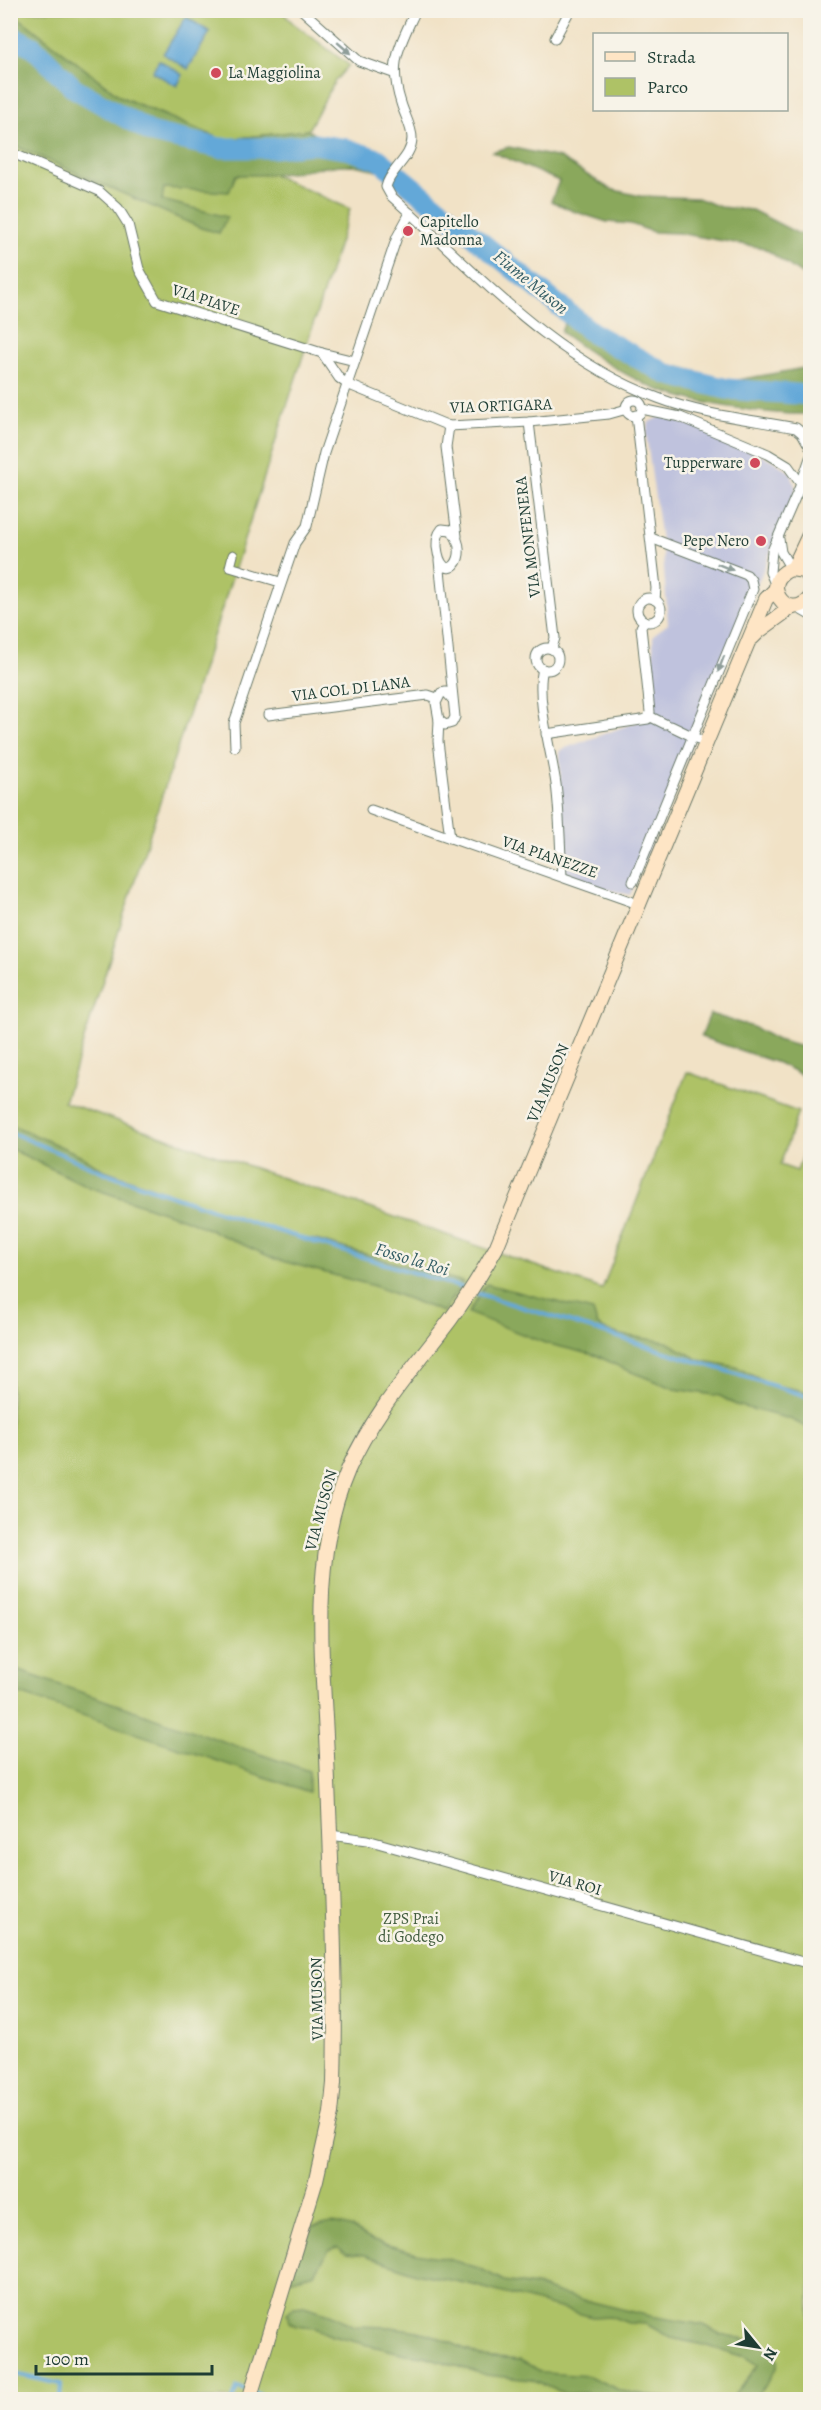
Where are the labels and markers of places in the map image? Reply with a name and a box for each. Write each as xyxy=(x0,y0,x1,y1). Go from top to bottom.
place label: La Maggiolina xyxy=(228,62,321,84)
marker: La Maggiolina xyxy=(209,66,223,80)
place label: Capitello Madonna xyxy=(420,211,483,251)
marker: Capitello Madonna xyxy=(401,224,415,238)
place label: Tupperware xyxy=(664,452,743,474)
marker: Tupperware xyxy=(748,456,762,470)
place label: Pepe Nero xyxy=(683,530,749,552)
marker: Pepe Nero xyxy=(754,534,768,548)

